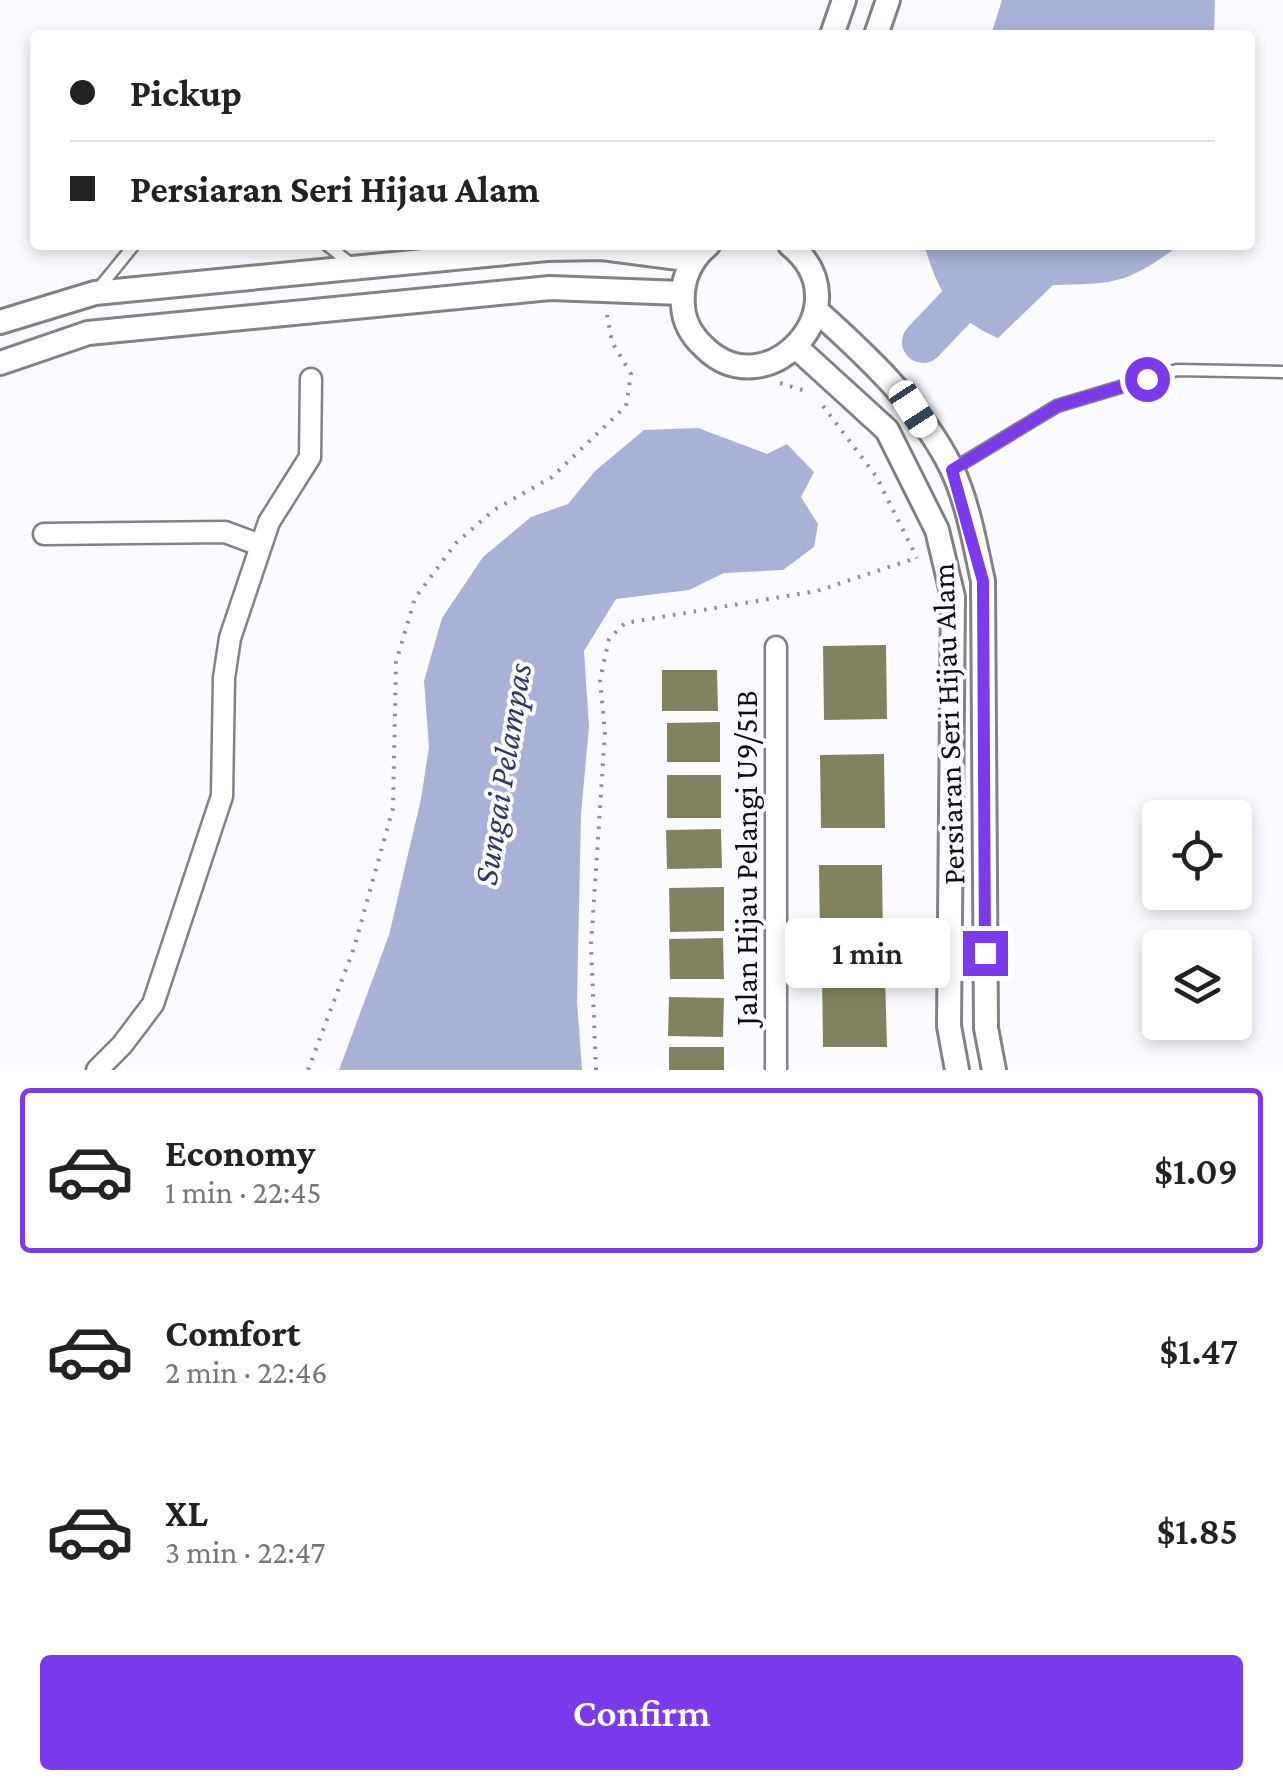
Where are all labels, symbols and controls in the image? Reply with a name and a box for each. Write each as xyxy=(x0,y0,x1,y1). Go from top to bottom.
text: Pickup xyxy=(130,72,242,114)
text: Persiaran Seri Hijau Alam xyxy=(130,168,540,210)
route start xyxy=(1125,357,1170,402)
car xyxy=(884,376,942,442)
street label: Persiaran Seri Hijau Alam xyxy=(924,562,972,886)
water label: Sungai Pelampas xyxy=(466,660,539,888)
street label: Jalan Hijau Pelangi U9/51B xyxy=(728,690,764,1029)
map controls xyxy=(1142,800,1252,1040)
button: locate xyxy=(1142,800,1252,910)
callout: 1 min xyxy=(785,918,950,988)
button: layers xyxy=(1142,930,1252,1040)
route end xyxy=(963,931,1008,976)
text: 1 min xyxy=(832,935,903,971)
icon: car xyxy=(45,1126,135,1216)
text: Economy xyxy=(165,1132,315,1174)
text: $1.09 xyxy=(1154,1150,1238,1192)
text: 1 min · 22:45 xyxy=(165,1174,322,1210)
icon: car xyxy=(45,1306,135,1396)
text: Comfort xyxy=(165,1312,301,1354)
text: $1.47 xyxy=(1160,1330,1238,1372)
text: 2 min · 22:46 xyxy=(165,1354,327,1390)
icon: car xyxy=(45,1486,135,1576)
text: XL xyxy=(165,1492,208,1534)
text: $1.85 xyxy=(1157,1510,1238,1552)
text: 3 min · 22:47 xyxy=(165,1534,325,1570)
button: Confirm xyxy=(40,1655,1243,1770)

